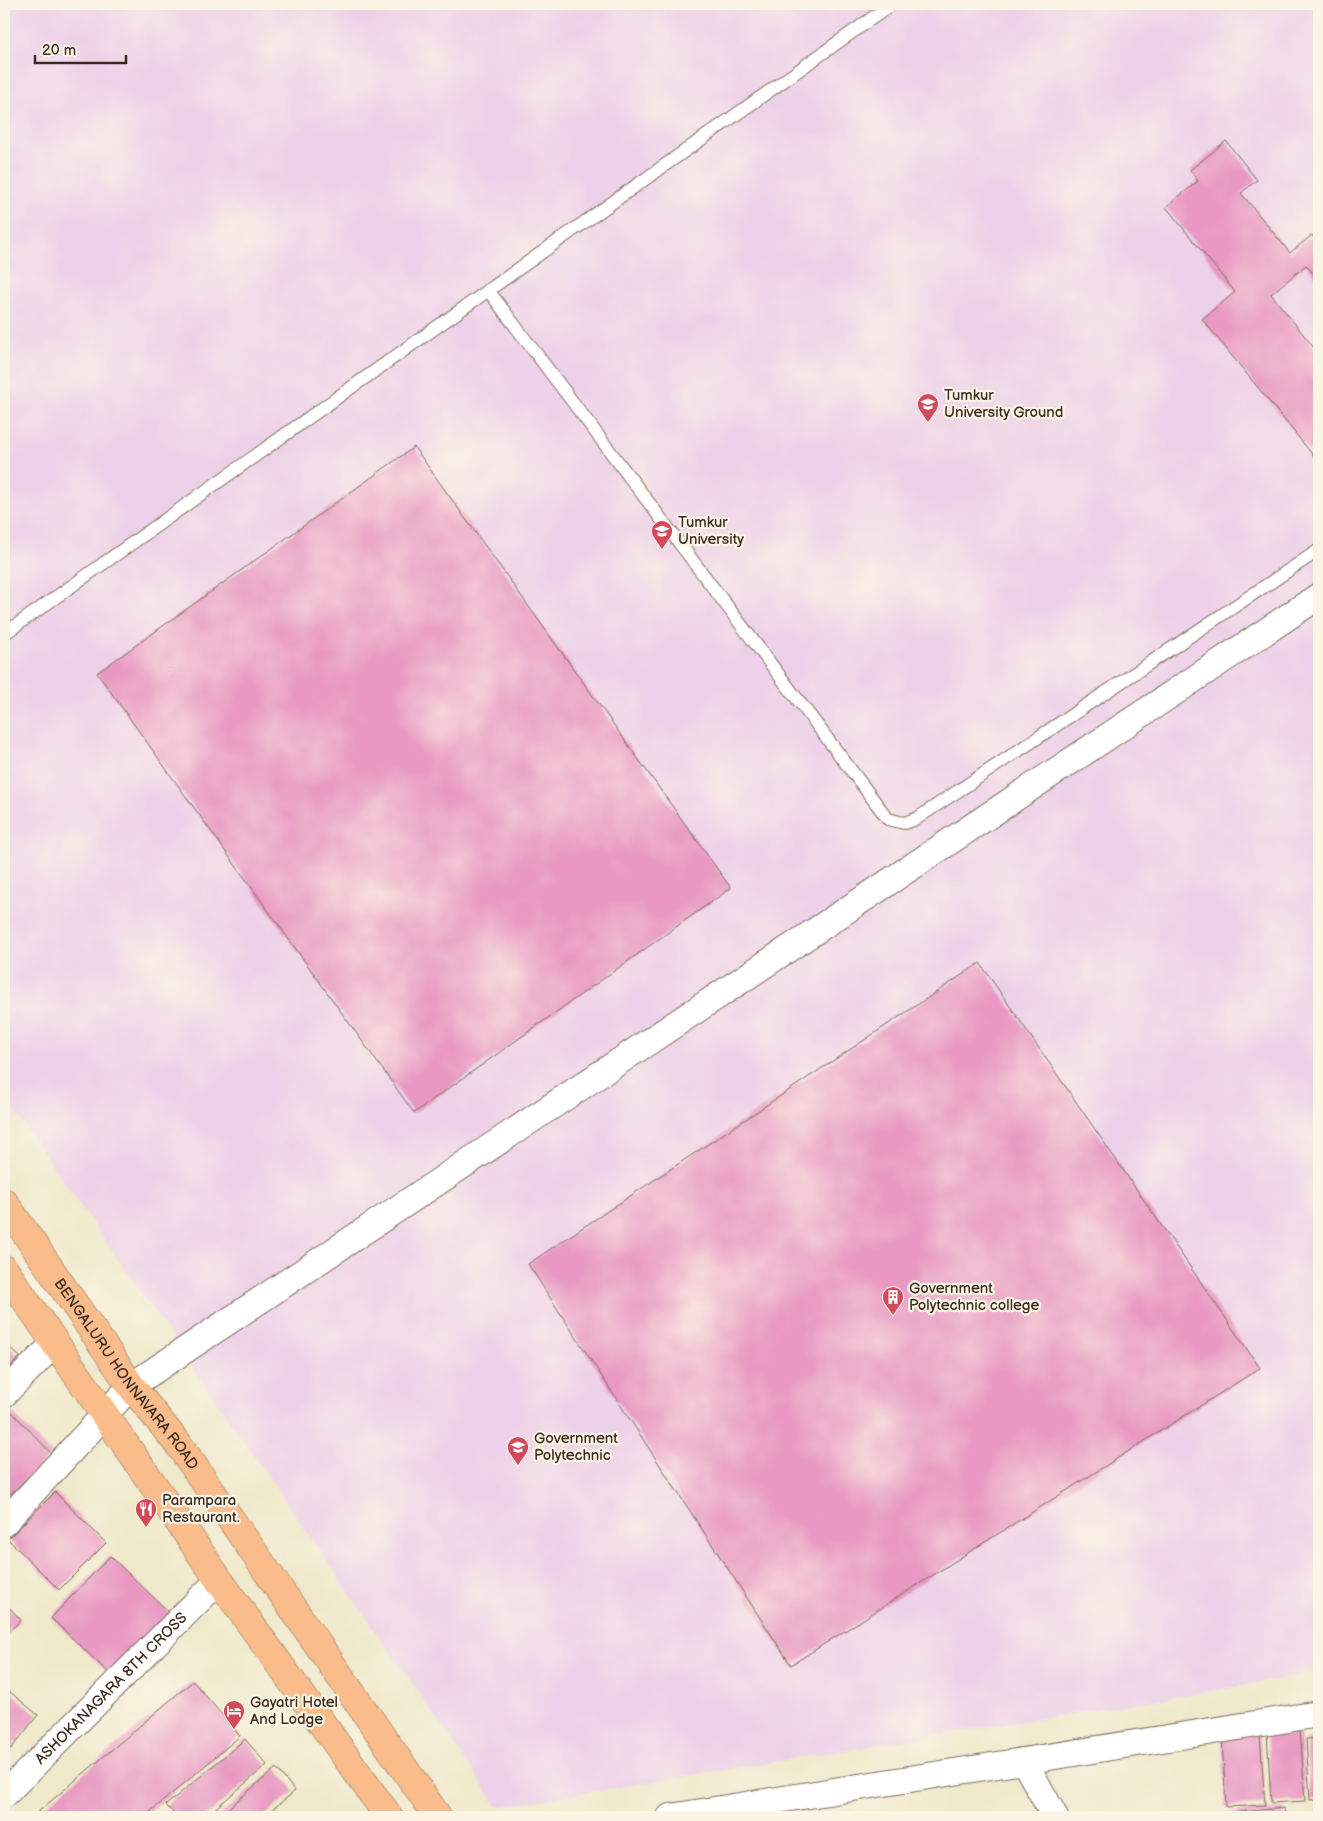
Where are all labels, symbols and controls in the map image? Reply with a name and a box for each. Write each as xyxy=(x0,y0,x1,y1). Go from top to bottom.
scale bar xyxy=(35,32,126,64)
text: 20 m xyxy=(42,41,76,60)
place label: Tumkur University Ground xyxy=(944,386,1063,422)
school or university icon: Tumkur University Ground xyxy=(916,392,940,423)
place label: Tumkur University xyxy=(678,513,744,549)
school or university icon: Tumkur University xyxy=(650,519,674,550)
street label: BENGALURU HONNAVARA ROAD xyxy=(50,1275,202,1474)
place label: Government Polytechnic college xyxy=(909,1279,1039,1315)
building icon: Government Polytechnic college xyxy=(881,1285,905,1316)
place label: Government Polytechnic xyxy=(534,1429,618,1465)
school or university icon: Government Polytechnic xyxy=(506,1435,530,1466)
place label: Parampara Restaurant. xyxy=(162,1491,240,1527)
restaurant icon: Parampara Restaurant. xyxy=(134,1497,158,1528)
street label: ASHOKANAGARA 8TH CROSS xyxy=(31,1609,191,1769)
place label: Gayatri Hotel And Lodge xyxy=(250,1693,338,1729)
hotel icon: Gayatri Hotel And Lodge xyxy=(222,1699,246,1730)

